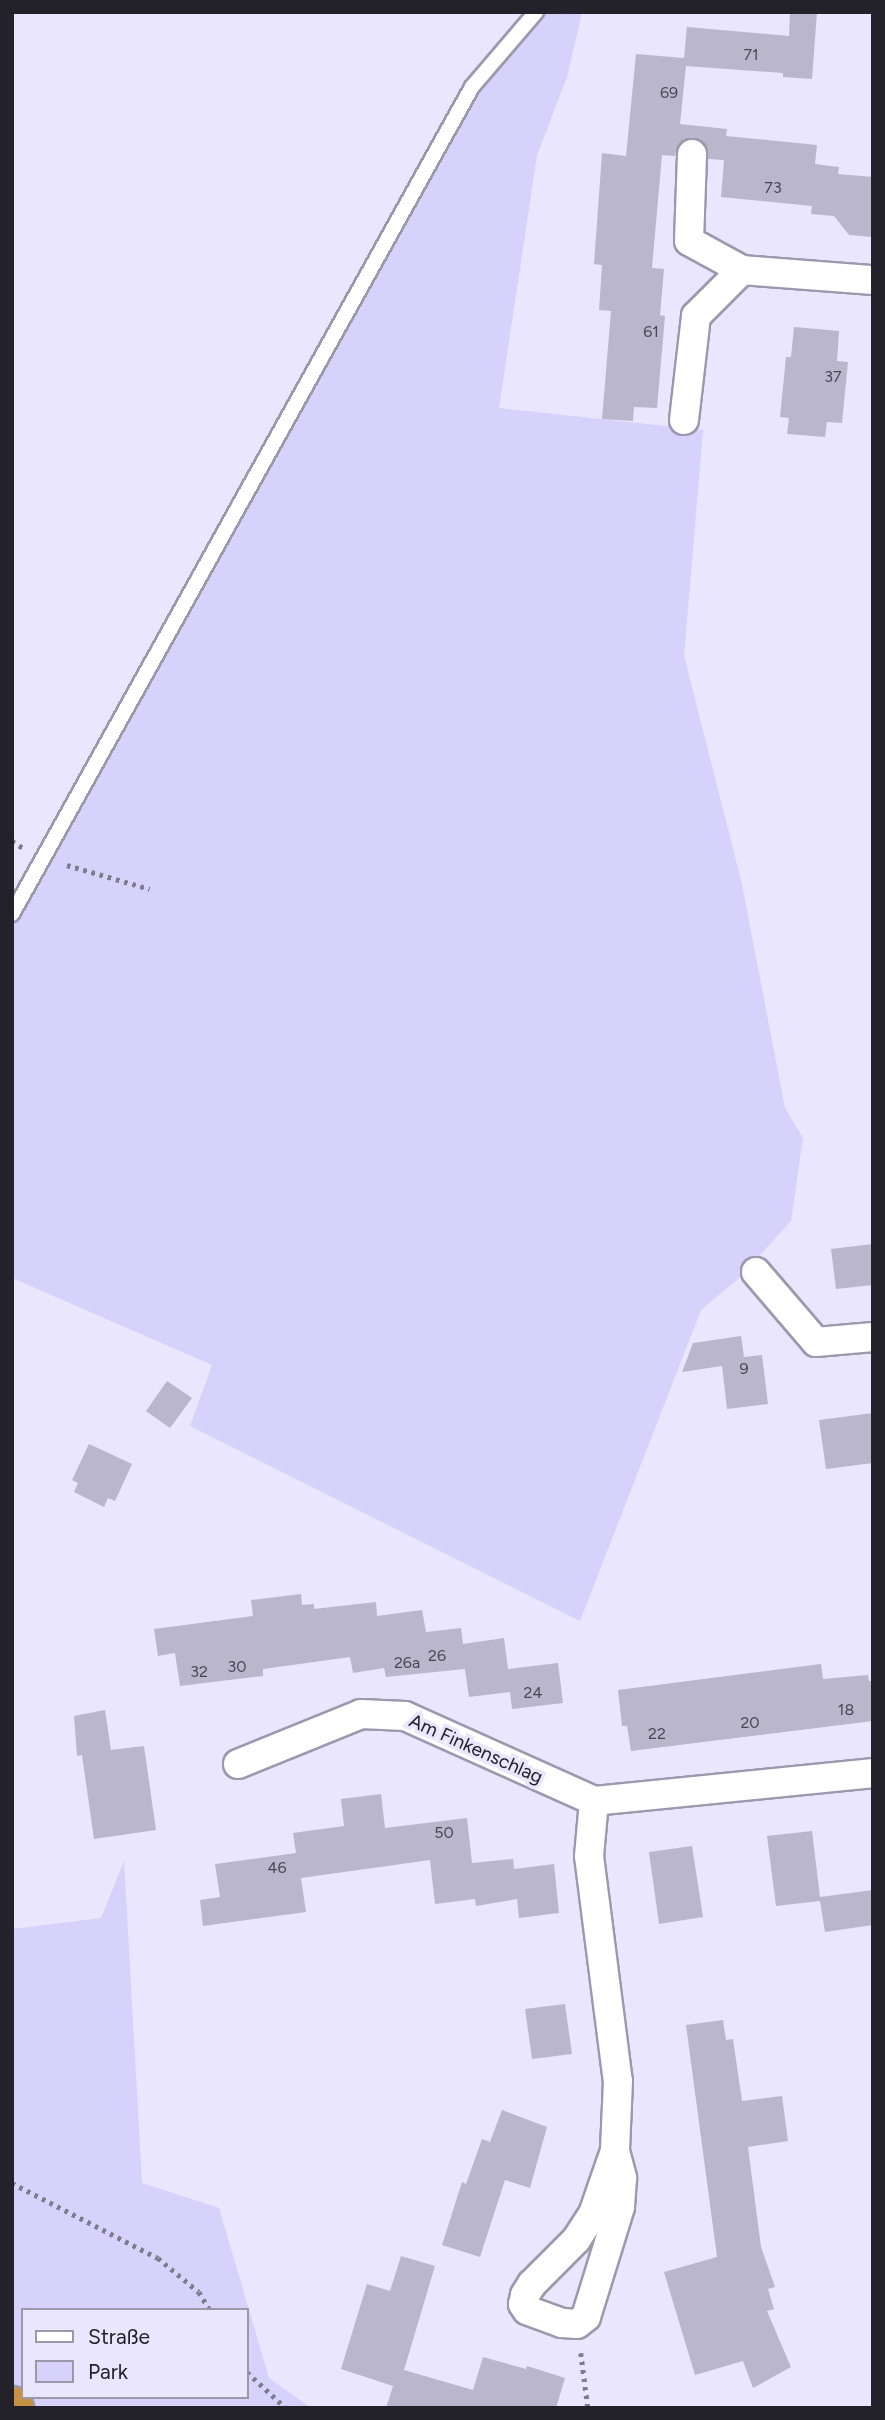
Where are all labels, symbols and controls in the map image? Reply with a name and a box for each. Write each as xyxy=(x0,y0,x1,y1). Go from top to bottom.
house number: 71 xyxy=(743,45,759,65)
house number: 69 xyxy=(660,83,678,103)
house number: 73 xyxy=(764,178,782,198)
house number: 61 xyxy=(643,322,659,342)
house number: 37 xyxy=(824,367,842,387)
house number: 9 xyxy=(739,1359,749,1379)
house number: 26 xyxy=(428,1646,446,1666)
house number: 26a xyxy=(394,1653,420,1673)
house number: 30 xyxy=(228,1657,246,1677)
house number: 32 xyxy=(190,1662,208,1682)
house number: 24 xyxy=(524,1683,542,1703)
house number: 18 xyxy=(838,1700,854,1720)
street label: Am Finkenschlag xyxy=(406,1709,546,1789)
house number: 20 xyxy=(740,1713,760,1733)
house number: 22 xyxy=(648,1724,666,1744)
house number: 50 xyxy=(434,1823,454,1843)
house number: 46 xyxy=(268,1858,286,1878)
legend xyxy=(21,2308,248,2399)
text: Straße xyxy=(88,2324,150,2349)
text: Park xyxy=(88,2359,128,2384)

